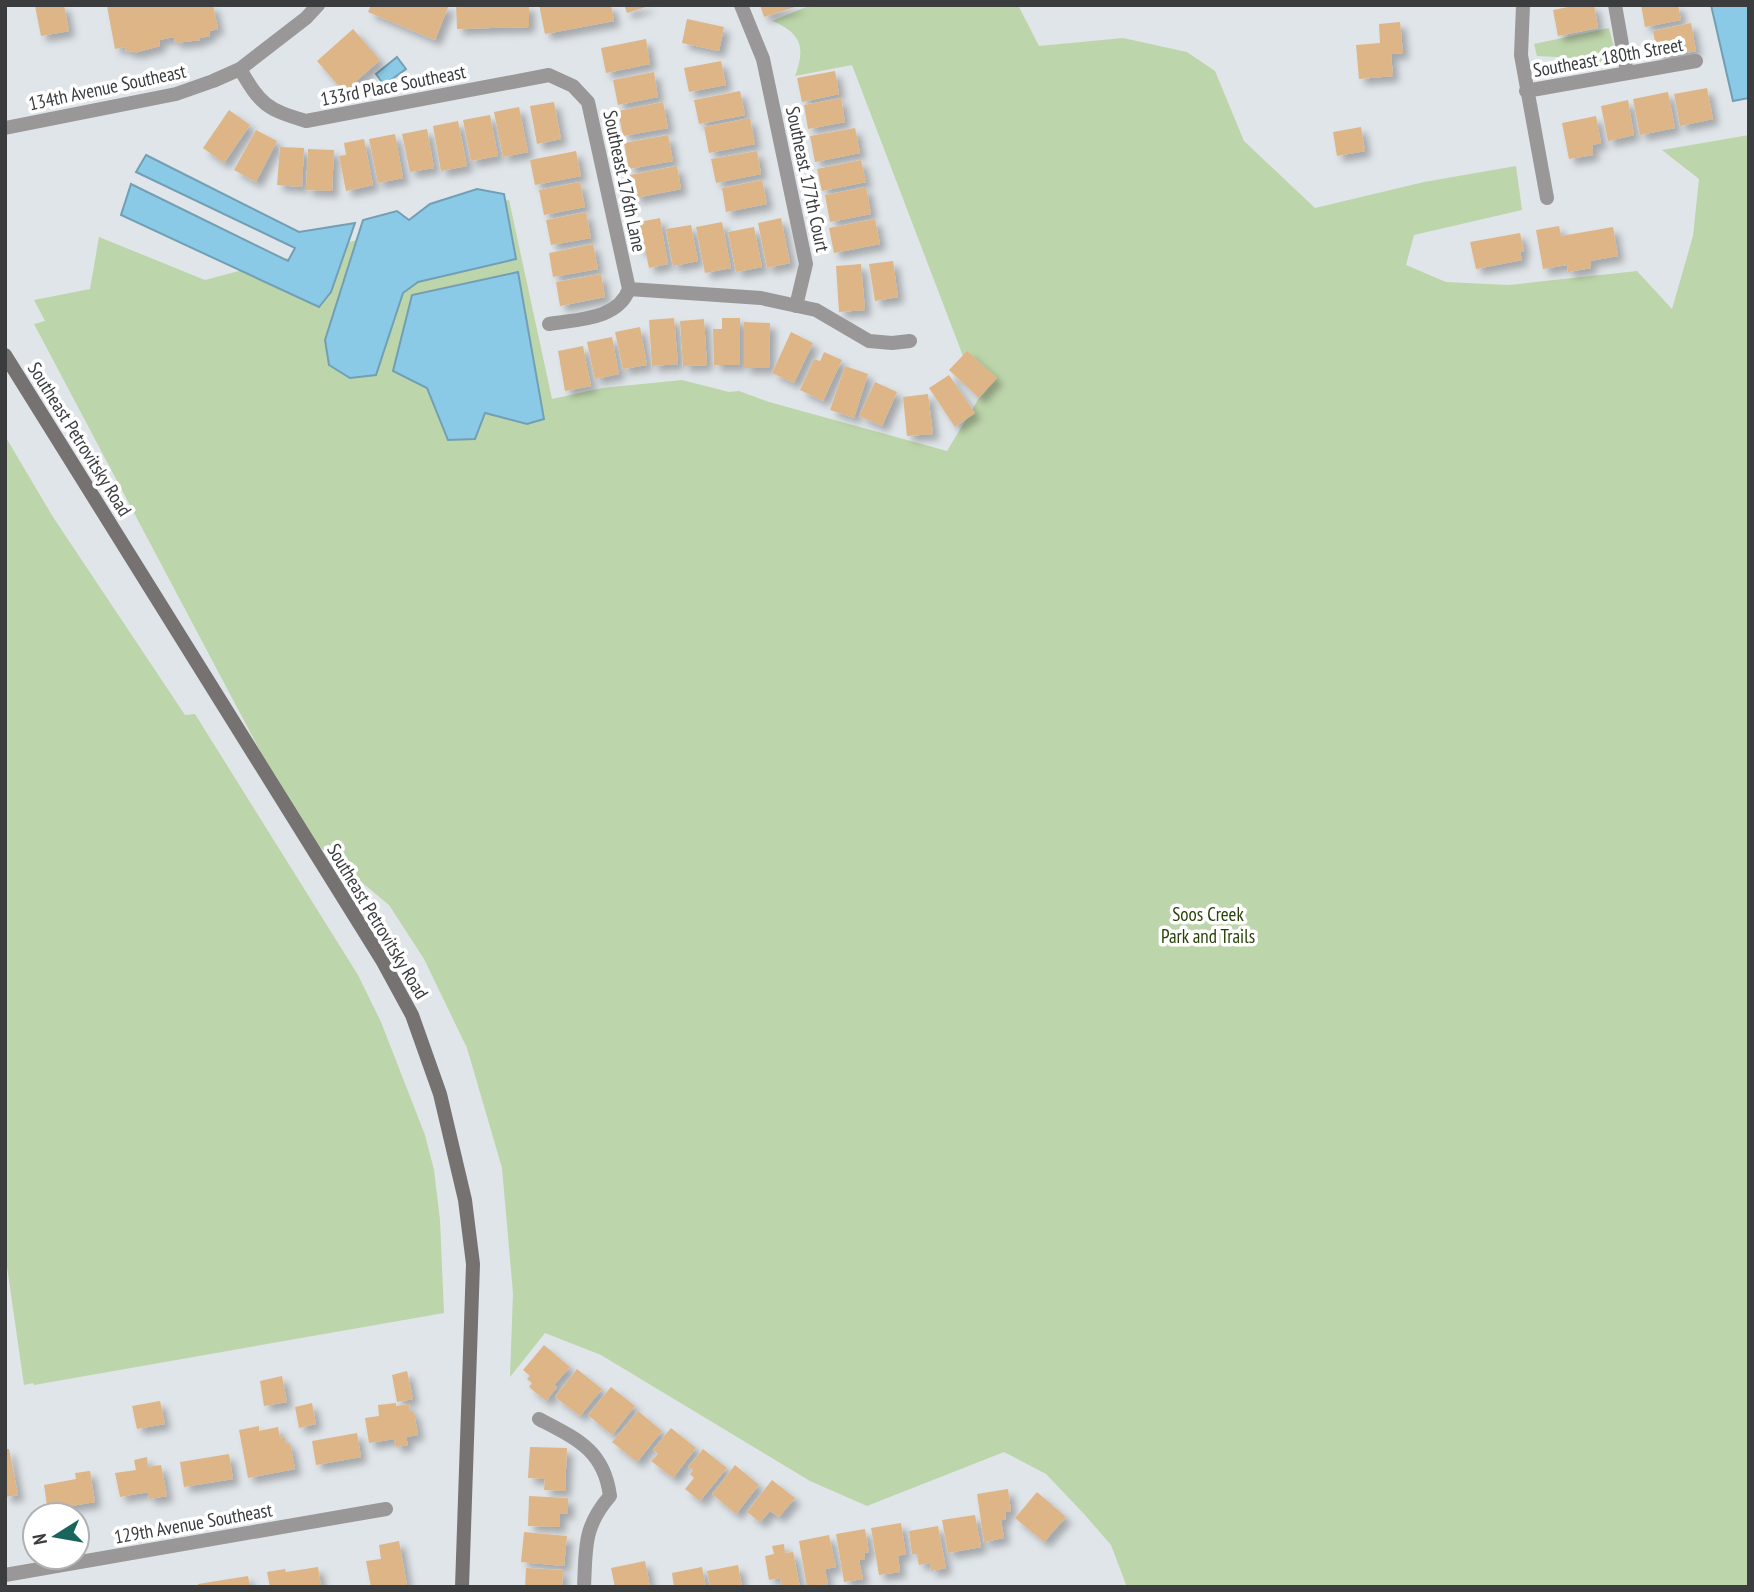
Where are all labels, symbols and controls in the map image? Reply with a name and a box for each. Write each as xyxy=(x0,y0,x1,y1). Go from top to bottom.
street label: Southeast 180th Street xyxy=(1531,32,1686,82)
street label: 134th Avenue Southeast xyxy=(26,58,189,115)
street label: 133rd Place Southeast xyxy=(318,59,468,111)
street label: Southeast 177th Court xyxy=(781,104,835,255)
street label: Southeast 176th Lane xyxy=(598,108,652,254)
street label: Southeast Petrovitsky Road xyxy=(23,358,137,520)
street label: Southeast Petrovitsky Road xyxy=(322,839,434,1003)
park label: Soos Creek Park and Trails xyxy=(1161,902,1255,948)
street label: 129th Avenue Southeast xyxy=(112,1497,275,1549)
north arrow xyxy=(21,1501,91,1571)
text: N xyxy=(27,1532,52,1547)

